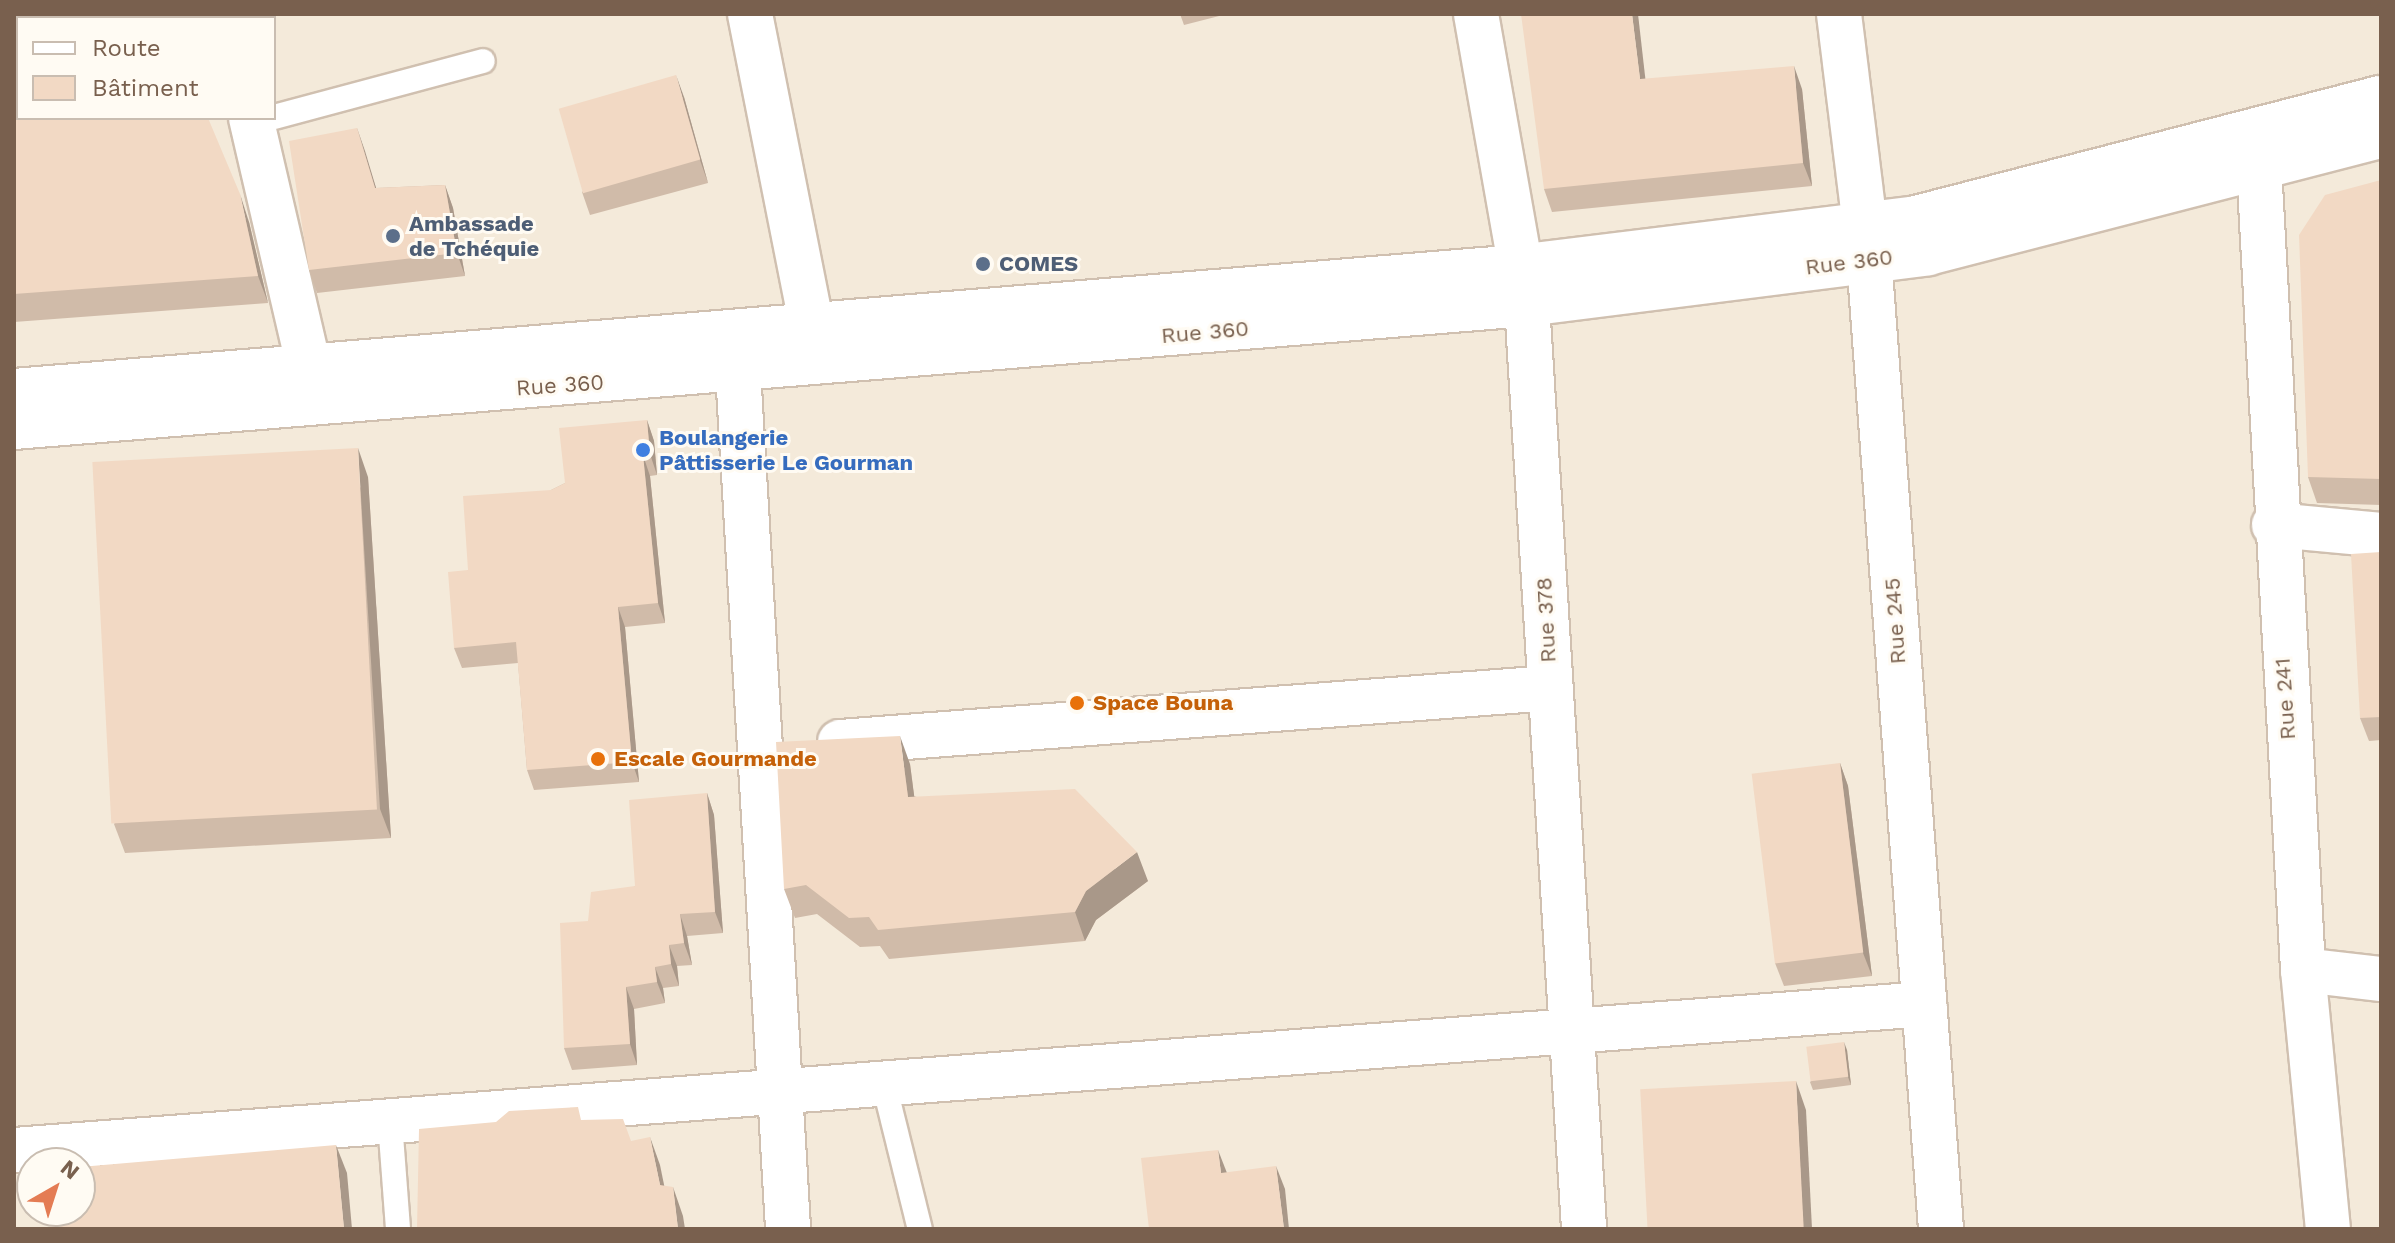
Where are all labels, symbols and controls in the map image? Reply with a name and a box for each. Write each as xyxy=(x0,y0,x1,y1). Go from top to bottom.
legend xyxy=(16,16,276,120)
text: Route xyxy=(92,34,161,62)
text: Bâtiment xyxy=(92,74,199,102)
place label: Ambassade de Tchéquie xyxy=(409,210,540,262)
marker: Ambassade de Tchéquie xyxy=(384,227,402,245)
street label: Rue 360 xyxy=(1804,244,1894,280)
place label: COMES xyxy=(999,251,1078,277)
marker: COMES xyxy=(974,255,992,273)
street label: Rue 360 xyxy=(1160,315,1250,349)
street label: Rue 360 xyxy=(515,369,605,401)
place label: Boulangerie Pâttisserie Le Gourman xyxy=(659,424,913,476)
marker: Boulangerie Pâttisserie Le Gourman xyxy=(634,441,652,459)
street label: Rue 378 xyxy=(1531,577,1561,663)
street label: Rue 245 xyxy=(1879,577,1911,665)
street label: Rue 241 xyxy=(2269,657,2301,741)
place label: Space Bouna xyxy=(1093,690,1233,716)
marker: Space Bouna xyxy=(1068,694,1086,712)
place label: Escale Gourmande xyxy=(614,746,817,772)
marker: Escale Gourmande xyxy=(589,750,607,768)
north arrow xyxy=(16,1147,96,1227)
text: N xyxy=(56,1155,84,1184)

